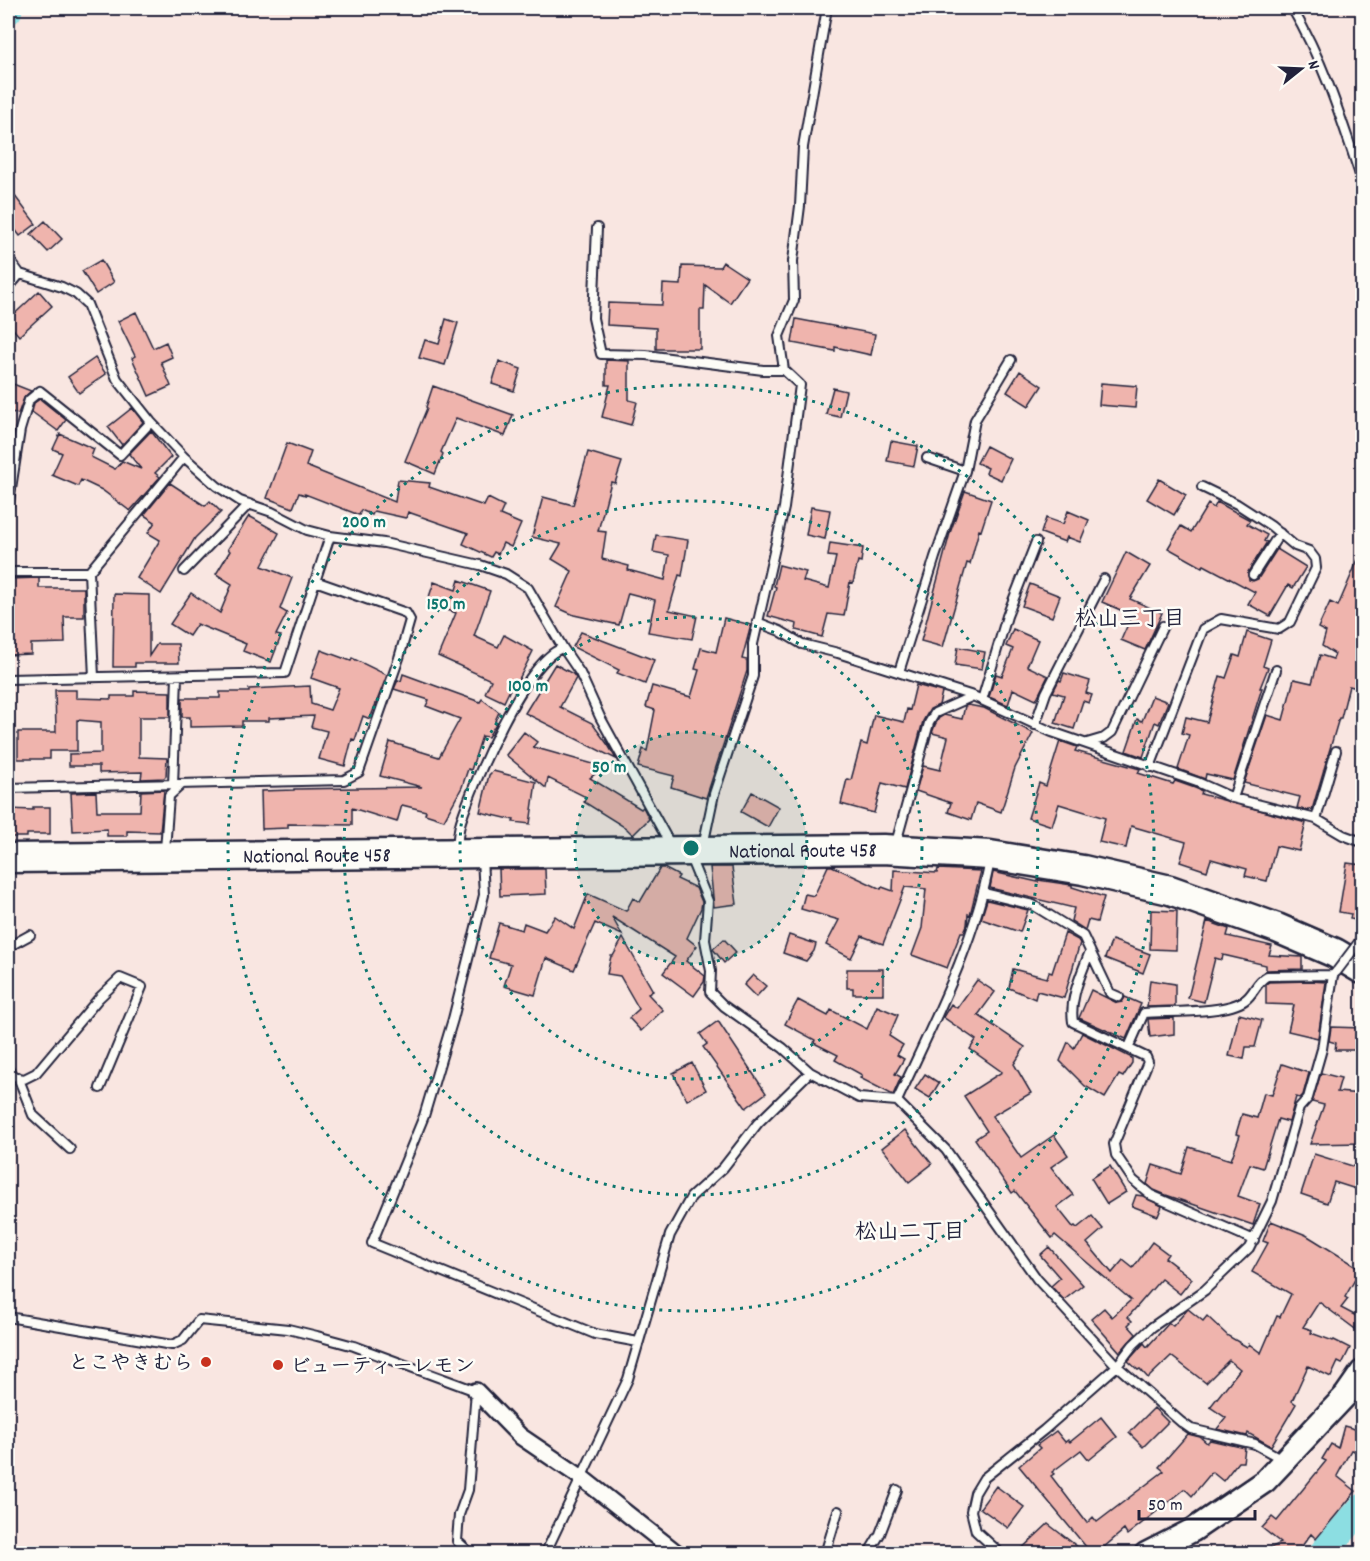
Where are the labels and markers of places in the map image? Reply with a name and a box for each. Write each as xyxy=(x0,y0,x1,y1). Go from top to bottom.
centre of rings xyxy=(681,838,701,858)
place label: とこやきむら xyxy=(68,1350,194,1380)
place label: ビューティーレモン xyxy=(290,1353,475,1383)
marker: とこやきむら xyxy=(199,1355,213,1369)
marker: ビューティーレモン xyxy=(271,1358,285,1372)

